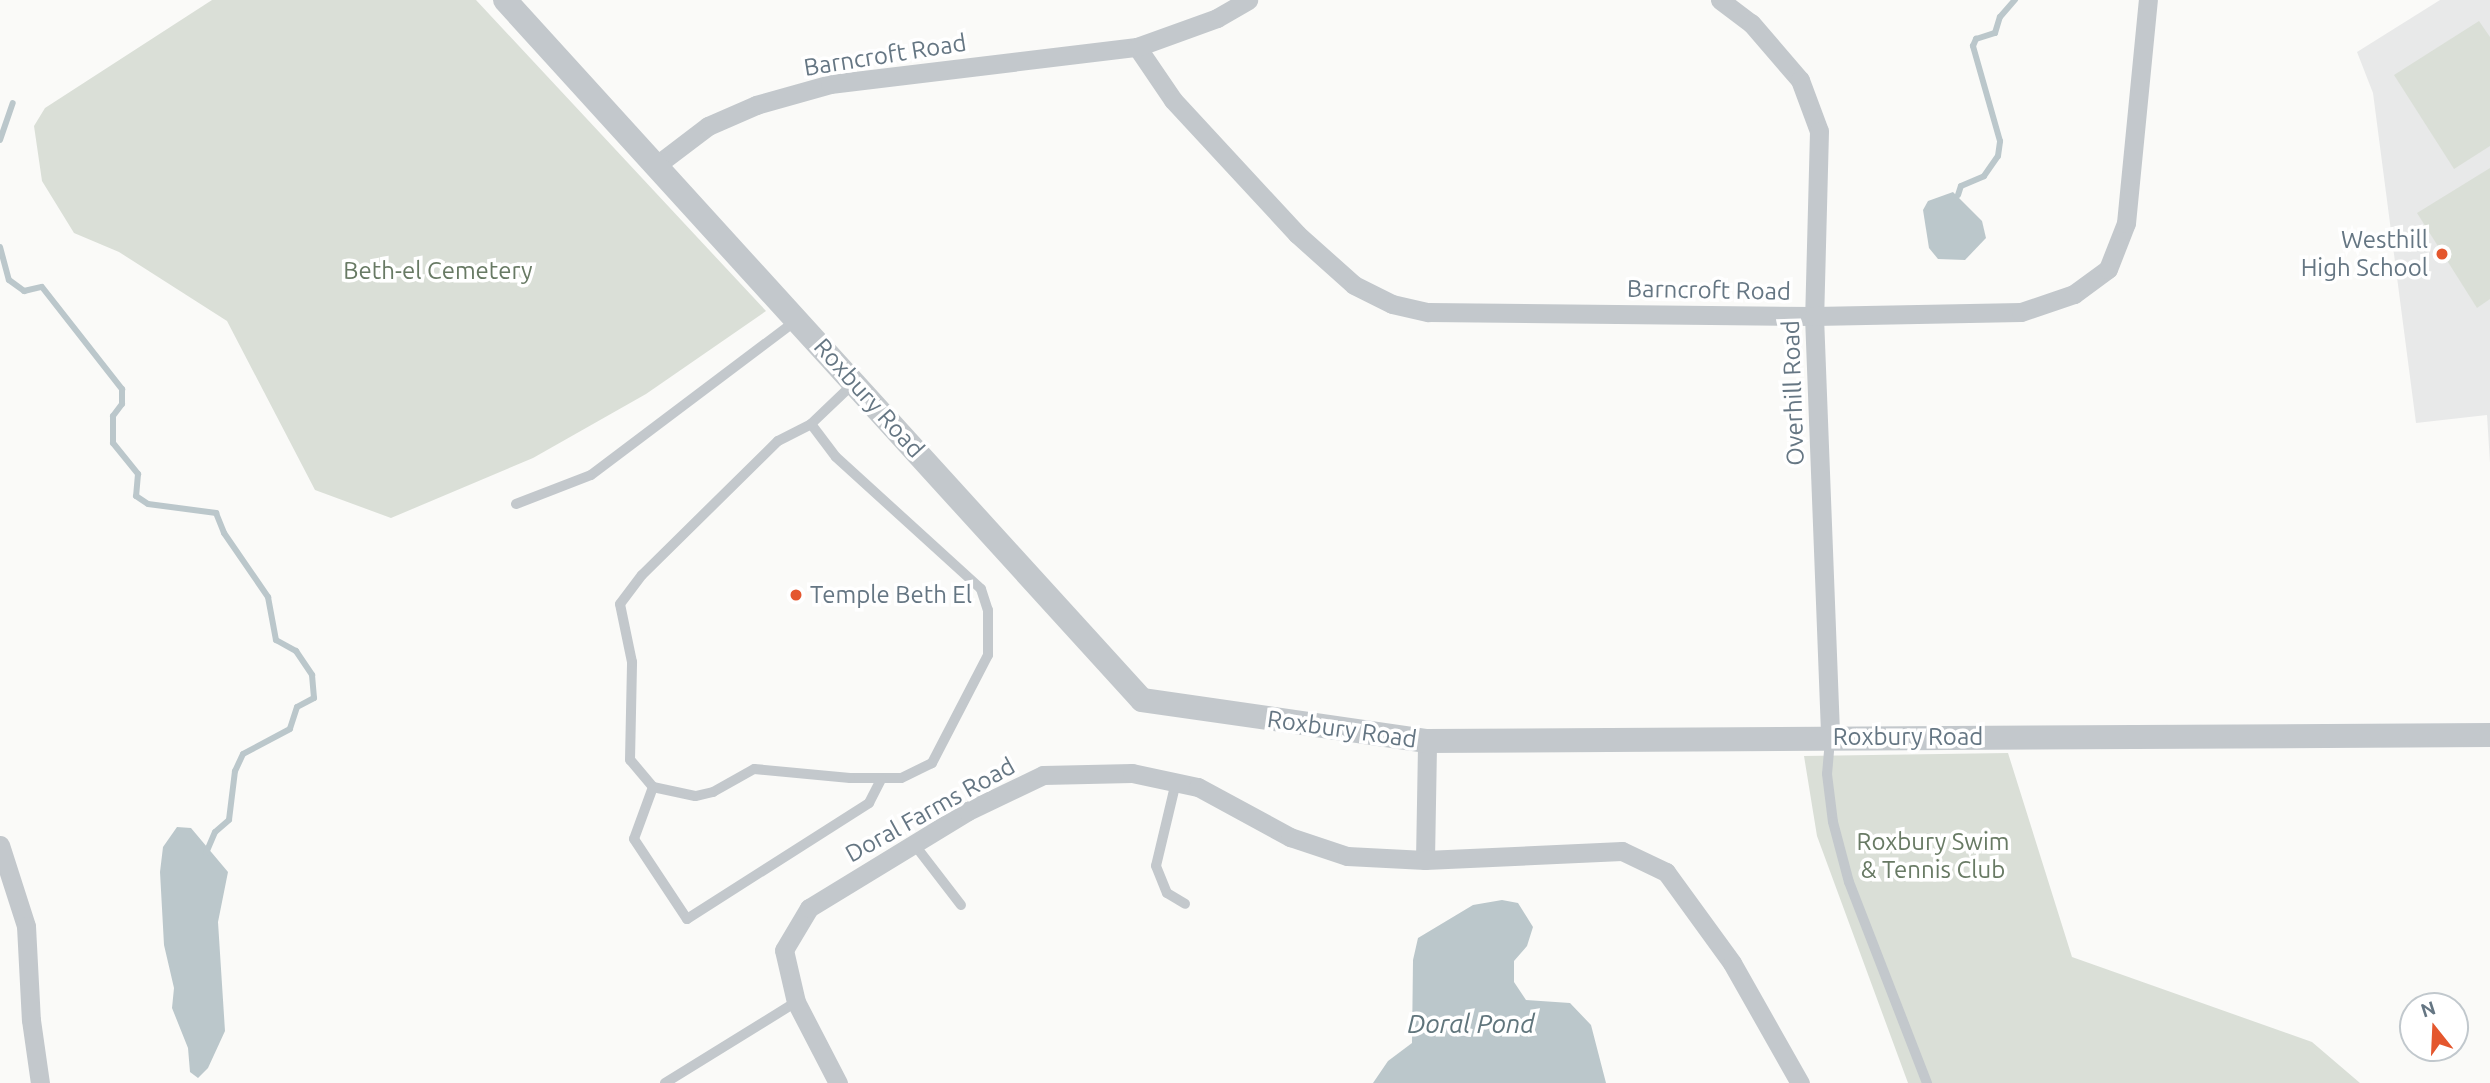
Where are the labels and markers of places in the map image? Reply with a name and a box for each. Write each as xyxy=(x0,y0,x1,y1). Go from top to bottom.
place label: Westhill High School xyxy=(2301,226,2428,282)
marker: Westhill High School xyxy=(2434,246,2450,262)
place label: Temple Beth El xyxy=(810,581,972,609)
marker: Temple Beth El xyxy=(788,587,804,603)

